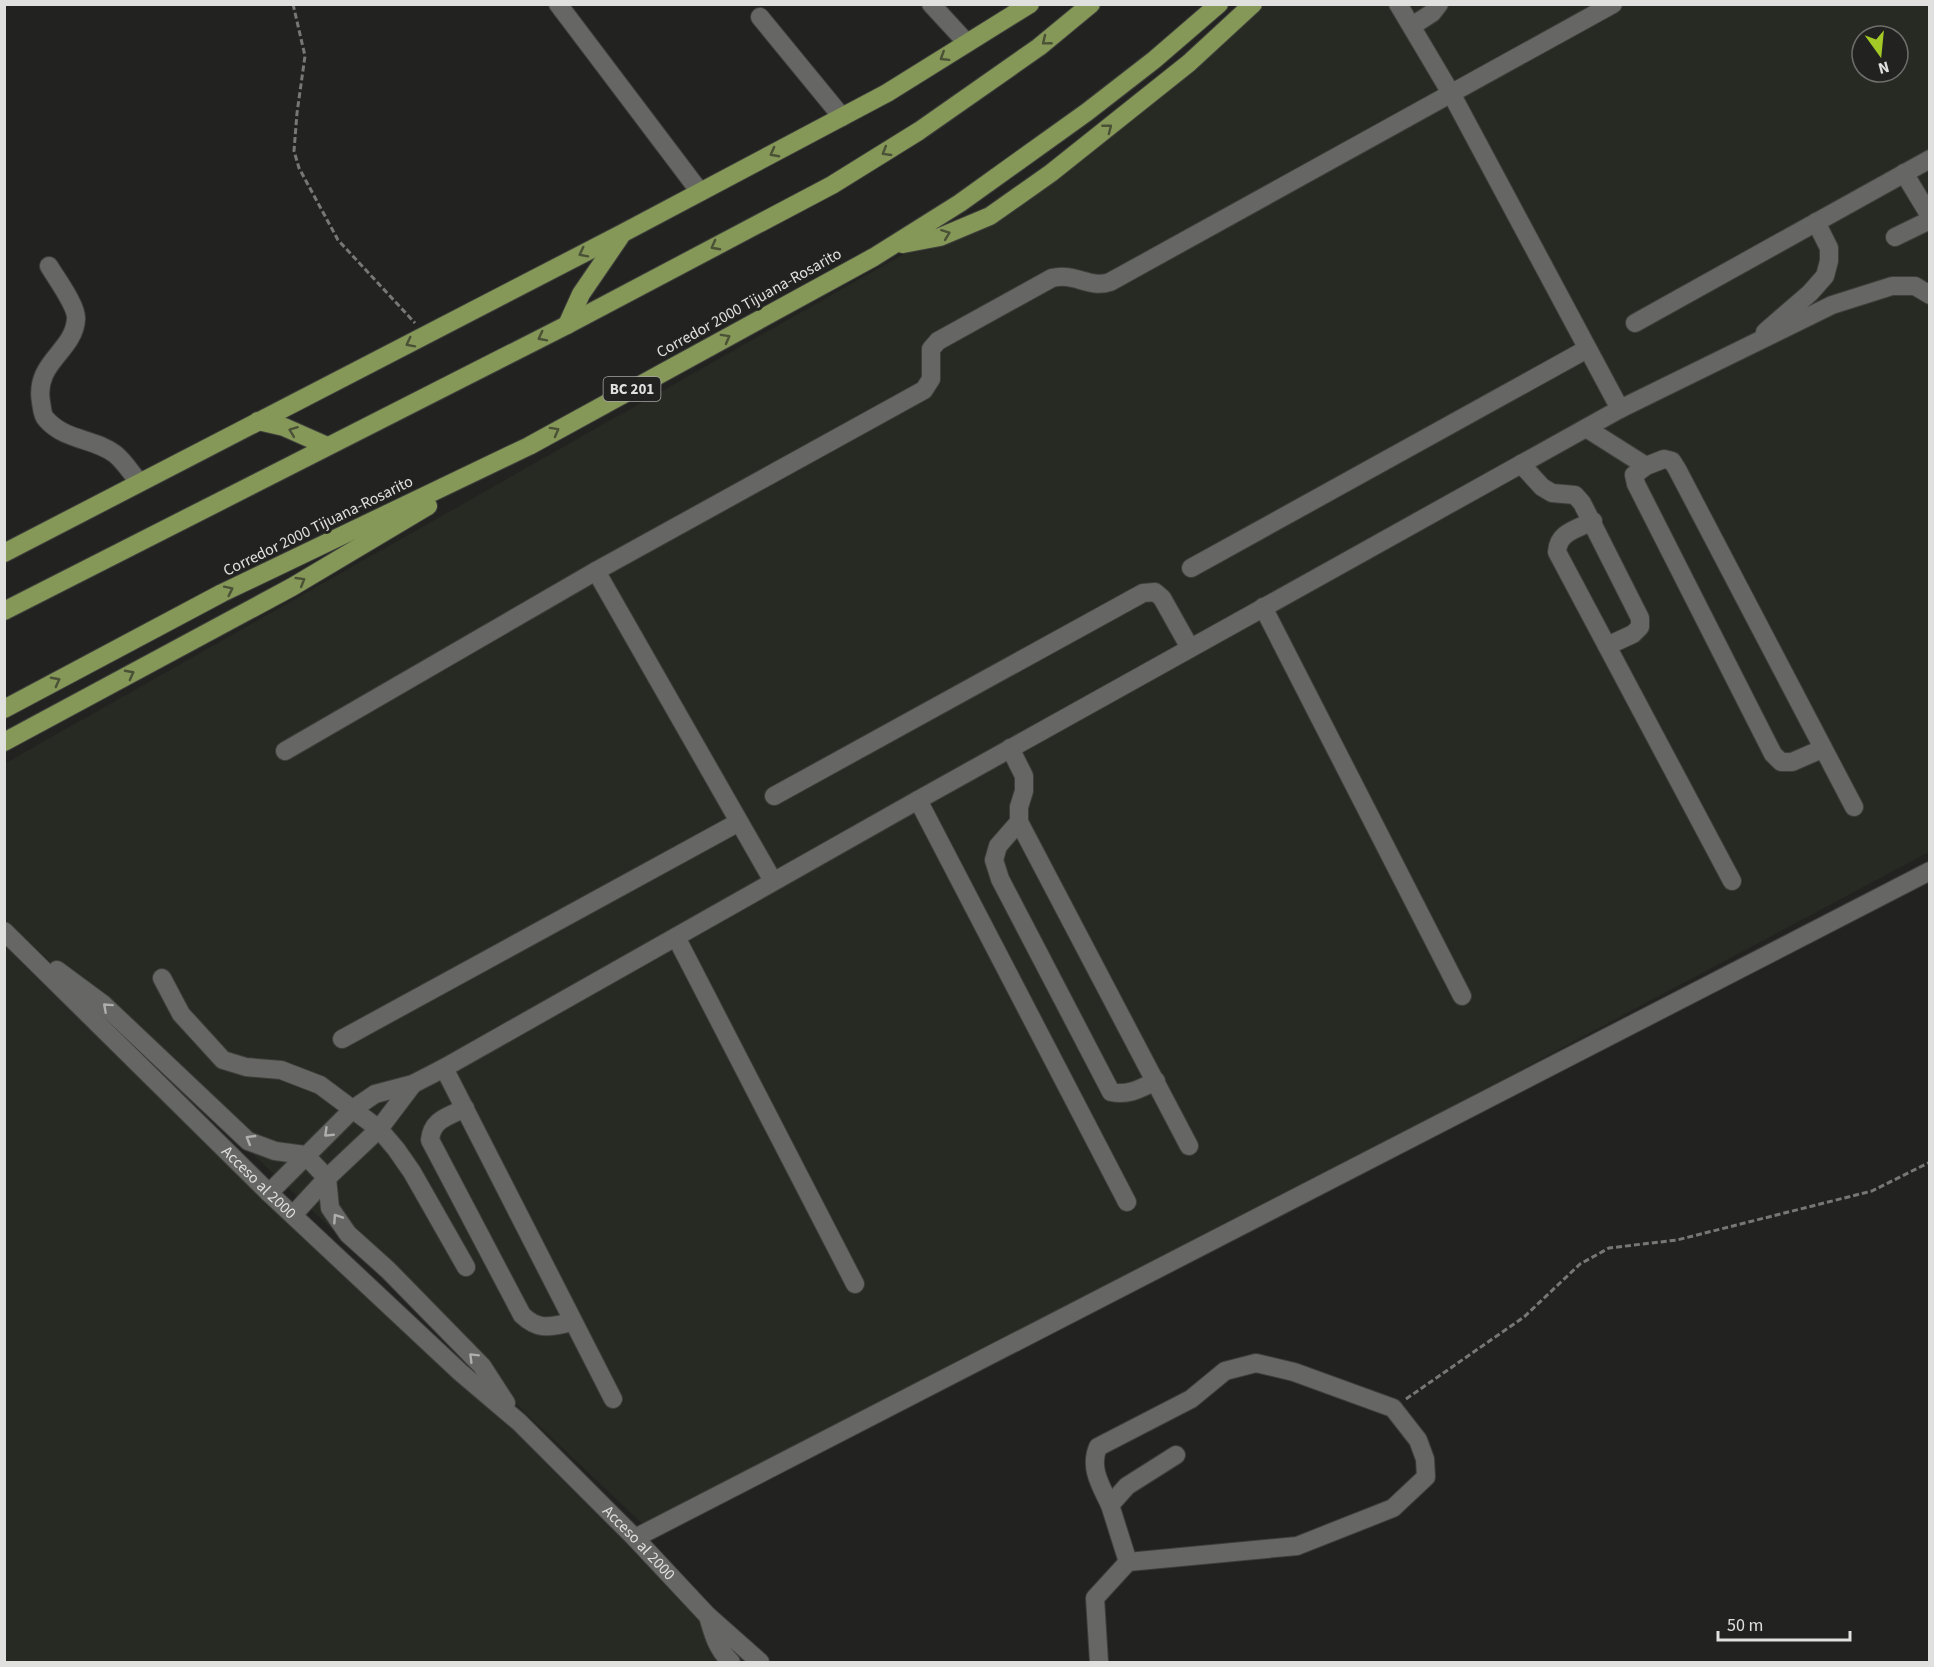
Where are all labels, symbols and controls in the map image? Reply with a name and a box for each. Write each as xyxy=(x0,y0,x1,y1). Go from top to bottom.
north arrow xyxy=(1850,24,1910,84)
one-way arrow xyxy=(1042,34,1053,45)
one-way arrow xyxy=(940,50,950,62)
text: N xyxy=(1876,56,1892,80)
one-way arrow xyxy=(1101,124,1112,135)
one-way arrow xyxy=(881,144,892,155)
one-way arrow xyxy=(770,146,780,157)
one-way arrow xyxy=(940,228,951,241)
one-way arrow xyxy=(711,239,721,250)
street label: Corredor 2000 Tijuana-Rosarito xyxy=(652,243,846,363)
one-way arrow xyxy=(579,246,590,258)
one-way arrow xyxy=(538,330,549,341)
one-way arrow xyxy=(720,334,730,345)
one-way arrow xyxy=(405,335,416,347)
road number: BC 201 xyxy=(604,377,660,401)
one-way arrow xyxy=(288,425,299,438)
one-way arrow xyxy=(549,427,559,439)
street label: Corredor 2000 Tijuana-Rosarito xyxy=(219,470,417,582)
one-way arrow xyxy=(295,577,305,589)
one-way arrow xyxy=(222,586,233,598)
one-way arrow xyxy=(124,670,134,681)
one-way arrow xyxy=(50,677,61,688)
one-way arrow xyxy=(103,1003,114,1014)
one-way arrow xyxy=(324,1126,334,1137)
one-way arrow xyxy=(245,1136,256,1147)
street label: Acceso al 2000 xyxy=(217,1141,301,1224)
one-way arrow xyxy=(333,1214,344,1225)
one-way arrow xyxy=(470,1354,481,1365)
street label: Acceso al 2000 xyxy=(598,1501,680,1585)
scale bar xyxy=(1718,1604,1850,1642)
text: 50 m xyxy=(1727,1613,1763,1638)

